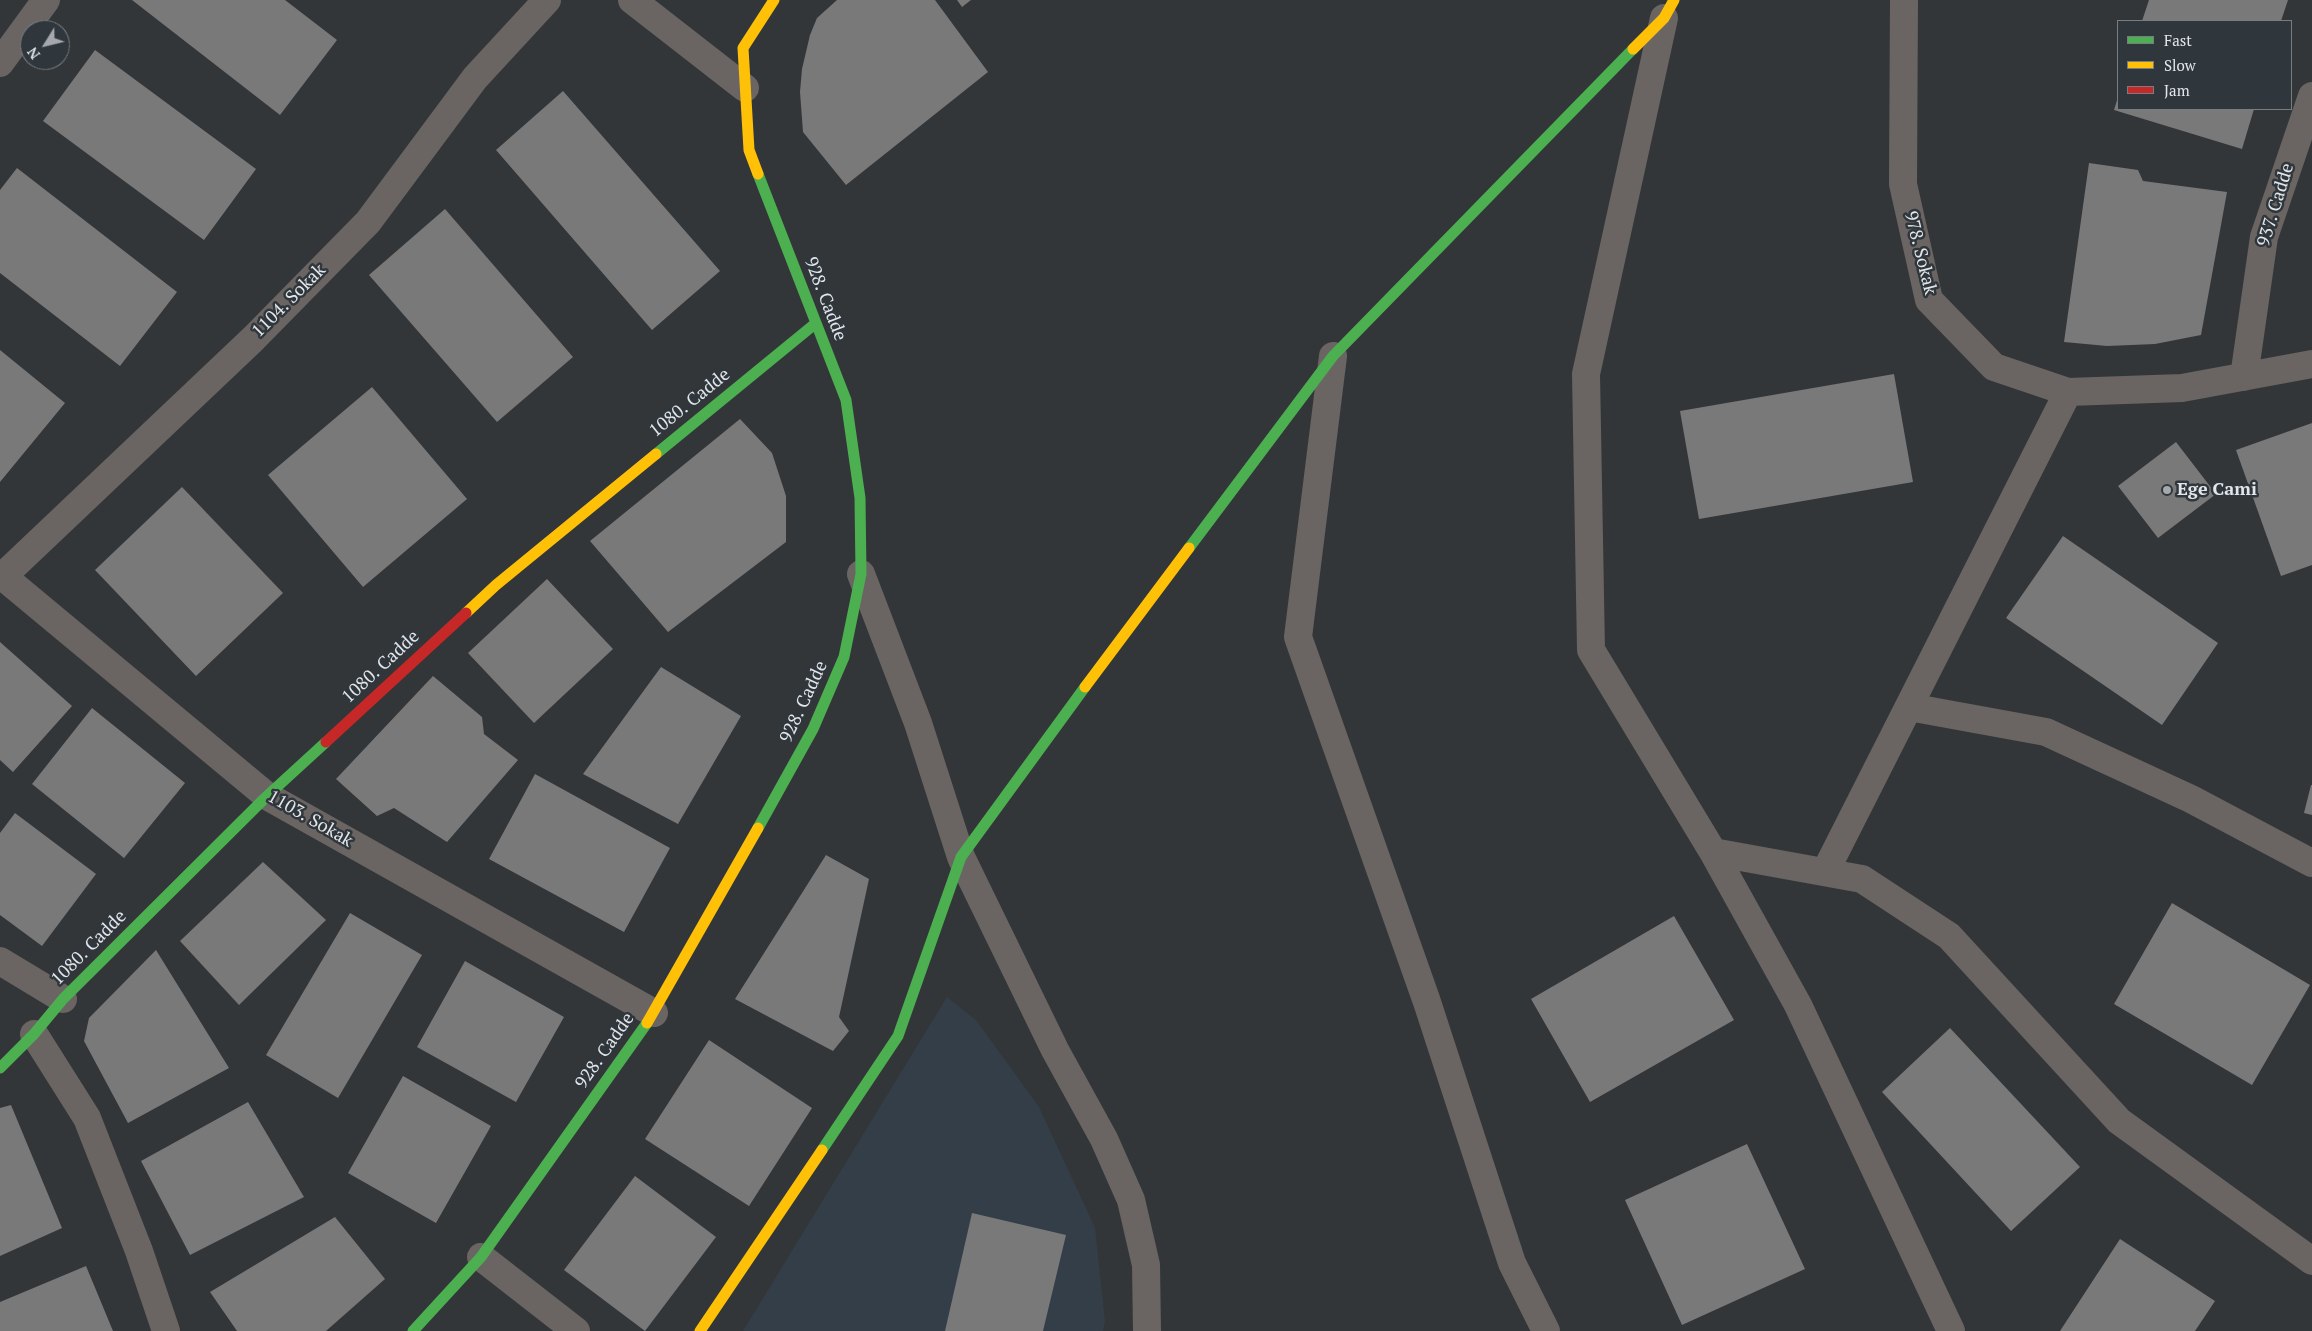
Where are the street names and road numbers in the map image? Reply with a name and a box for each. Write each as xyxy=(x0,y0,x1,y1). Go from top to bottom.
street label: 937. Cadde xyxy=(2253,161,2299,249)
street label: 978. Sokak xyxy=(1899,209,1941,297)
street label: 928. Cadde xyxy=(799,254,851,344)
street label: 1104. Sokak xyxy=(248,260,330,342)
street label: 1080. Cadde xyxy=(645,364,735,442)
street label: 1080. Cadde xyxy=(338,626,424,708)
street label: 928. Cadde xyxy=(776,658,832,746)
street label: 1103. Sokak xyxy=(263,786,357,852)
street label: 1080. Cadde xyxy=(47,906,131,990)
street label: 928. Cadde xyxy=(571,1009,639,1093)

